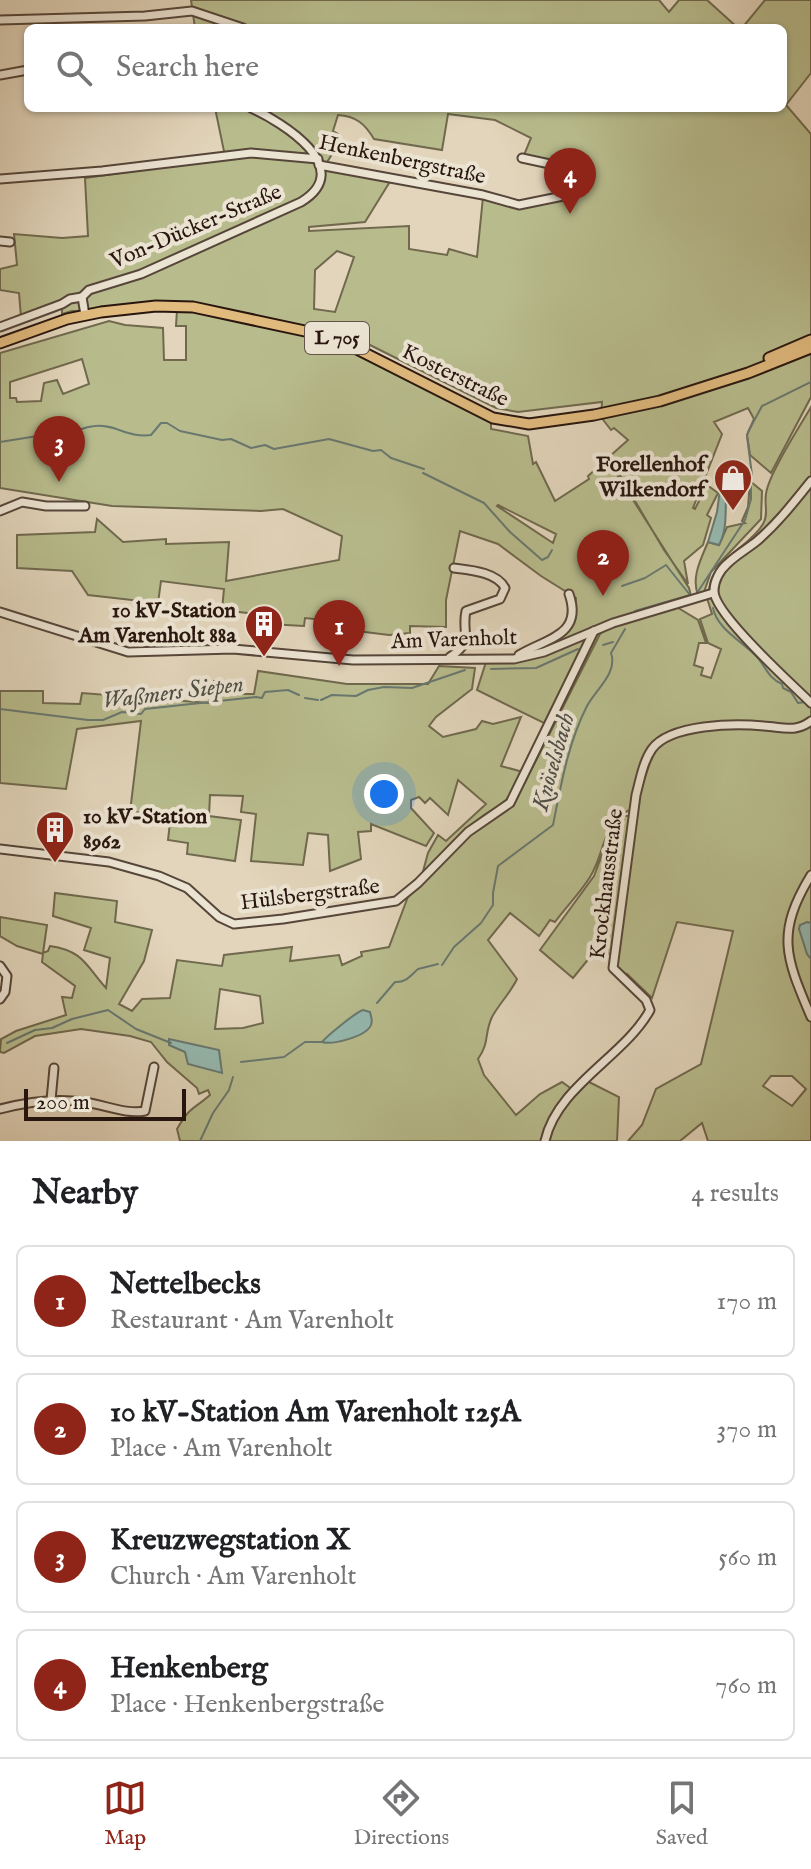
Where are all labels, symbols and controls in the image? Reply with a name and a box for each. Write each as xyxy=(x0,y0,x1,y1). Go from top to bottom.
search box xyxy=(24,24,787,112)
icon: search xyxy=(52,46,96,90)
text: Search here xyxy=(116,49,259,87)
street label: Henkenbergstraße xyxy=(316,129,488,191)
pin: 4 xyxy=(544,148,596,214)
street label: Von-Dücker-Straße xyxy=(105,178,286,276)
road number: L 705 xyxy=(305,322,369,354)
street label: Kosterstraße xyxy=(397,338,513,414)
pin: 3 xyxy=(33,416,85,482)
place label: Forellenhof Wilkendorf xyxy=(596,451,709,504)
shop icon: Forellenhof Wilkendorf xyxy=(712,457,754,512)
pin: 2 xyxy=(577,530,629,596)
place label: 10 kV-Station Am Varenholt 88a xyxy=(77,597,236,650)
pin: 1 xyxy=(313,600,365,666)
building icon: 10 kV-Station Am Varenholt 88a xyxy=(243,603,285,658)
street label: Am Varenholt xyxy=(390,624,518,656)
water label: Waßmers Siepen xyxy=(101,669,245,717)
water label: Knöselsbach xyxy=(525,710,583,815)
your location xyxy=(364,774,404,814)
place label: 10 kV-Station 8962 xyxy=(83,803,207,856)
street label: Krockhausstraße xyxy=(584,807,630,961)
building icon: 10 kV-Station 8962 xyxy=(34,809,76,864)
street label: Hülsbergstraße xyxy=(239,873,381,917)
scale bar xyxy=(24,1085,186,1121)
text: 200 m xyxy=(36,1089,90,1117)
text: Nearby xyxy=(32,1172,138,1215)
text: 4 results xyxy=(691,1177,779,1210)
text: Nettelbecks xyxy=(110,1266,261,1304)
text: 1 xyxy=(55,1285,65,1318)
text: 170 m xyxy=(717,1285,777,1318)
text: Restaurant · Am Varenholt xyxy=(110,1304,394,1337)
text: 10 kV-Station Am Varenholt 125A xyxy=(110,1394,521,1432)
text: 2 xyxy=(54,1413,66,1446)
text: 370 m xyxy=(717,1413,777,1446)
text: Place · Am Varenholt xyxy=(110,1432,333,1465)
text: Kreuzwegstation X xyxy=(110,1522,350,1560)
text: 3 xyxy=(55,1541,65,1574)
text: 560 m xyxy=(718,1541,777,1574)
text: Church · Am Varenholt xyxy=(110,1560,356,1593)
text: Henkenberg xyxy=(110,1650,268,1688)
text: 4 xyxy=(54,1669,66,1702)
text: 760 m xyxy=(715,1669,777,1702)
text: Place · Henkenbergstraße xyxy=(110,1688,384,1721)
tab: Map xyxy=(103,1776,147,1852)
tab: Directions xyxy=(354,1776,449,1852)
tab: Saved xyxy=(656,1776,708,1852)

